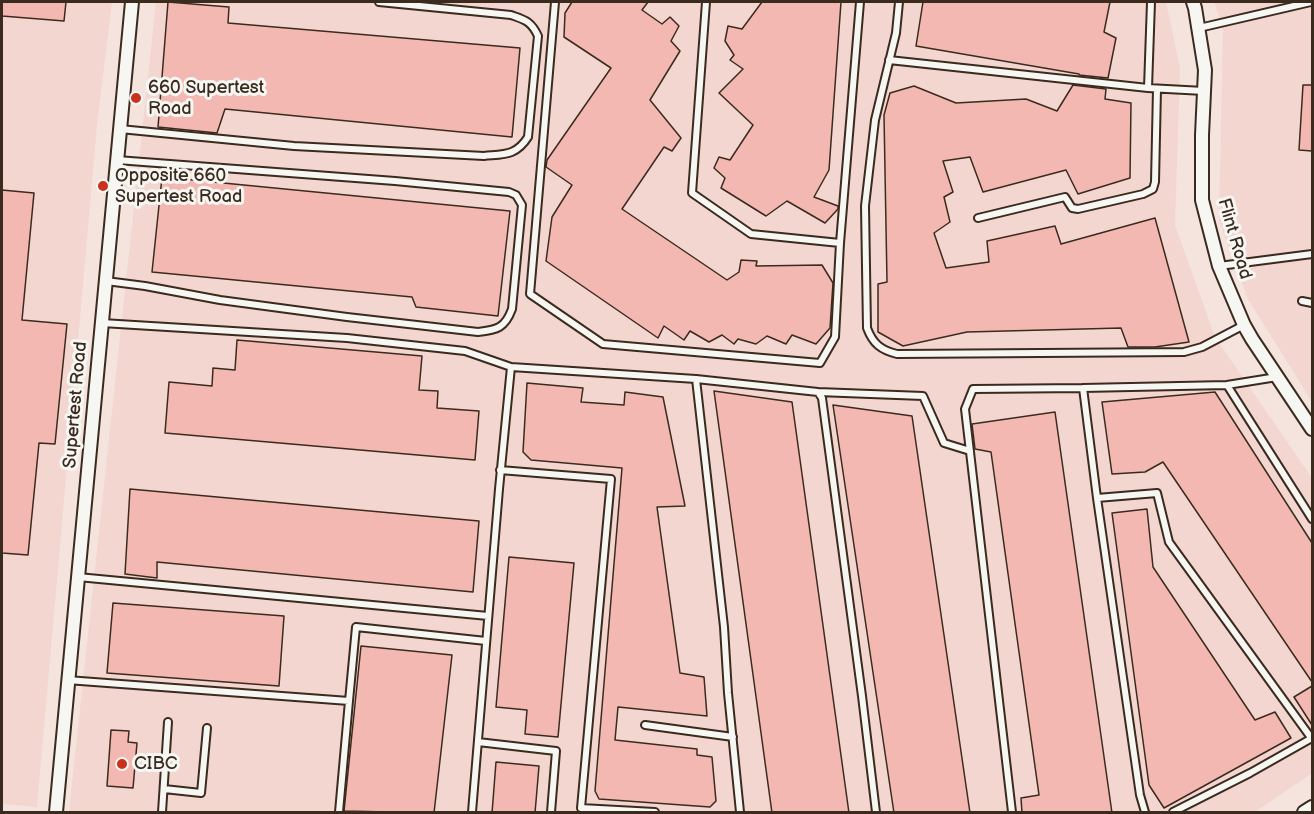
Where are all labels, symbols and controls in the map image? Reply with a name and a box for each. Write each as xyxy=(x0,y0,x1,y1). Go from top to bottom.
place label: 660 Supertest Road xyxy=(148,77,264,119)
marker: 660 Supertest Road xyxy=(129,91,143,105)
place label: Opposite 660 Supertest Road xyxy=(115,165,242,207)
marker: Opposite 660 Supertest Road xyxy=(96,179,110,193)
street label: Flint Road xyxy=(1212,196,1256,282)
street label: Supertest Road xyxy=(60,341,92,469)
place label: CIBC xyxy=(134,753,178,775)
marker: CIBC xyxy=(115,757,129,771)

